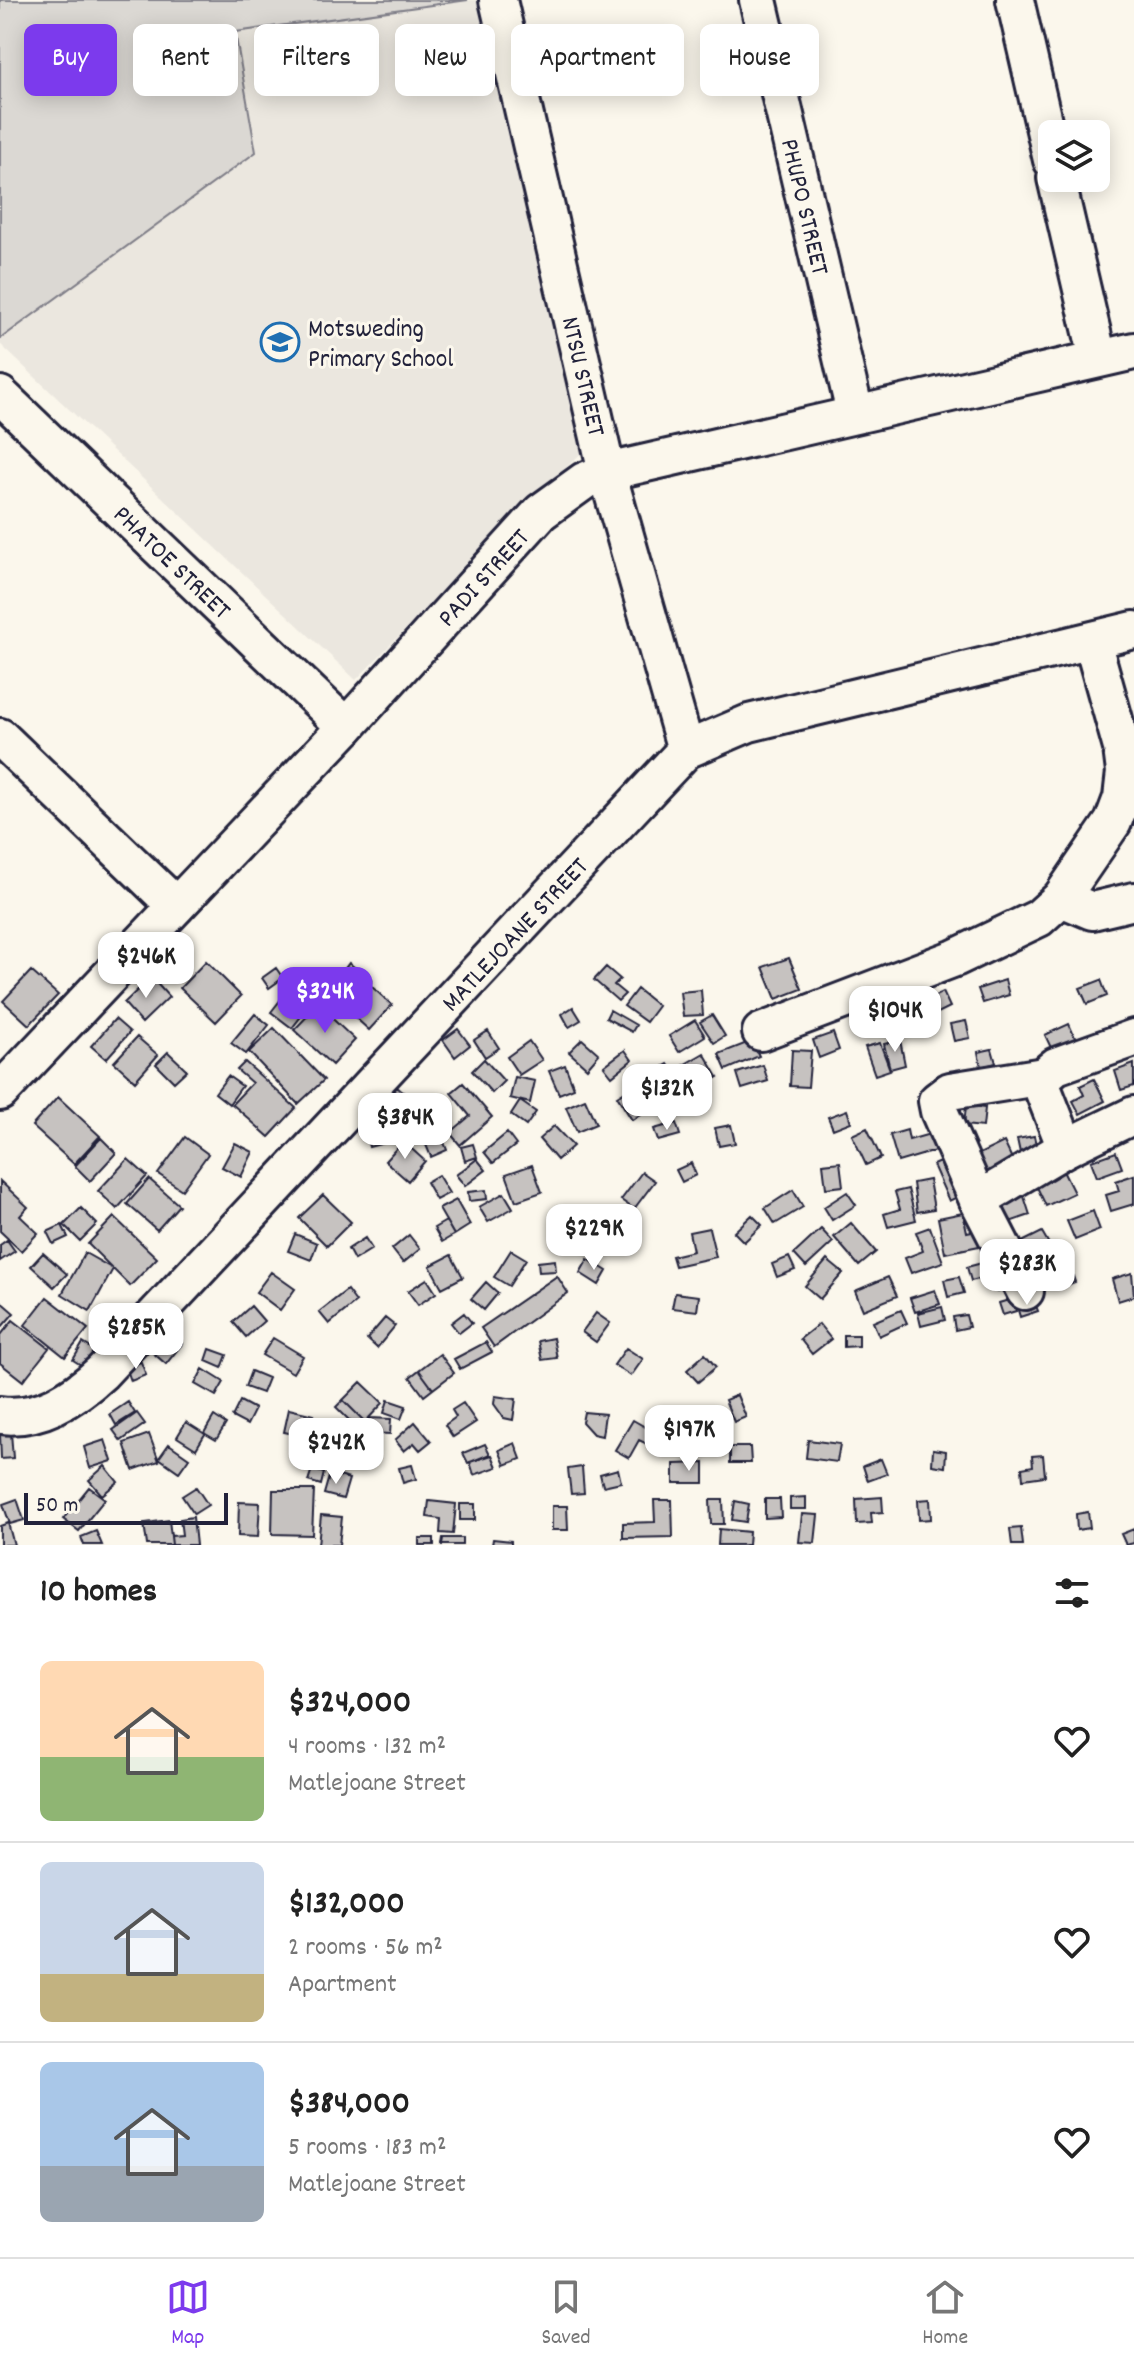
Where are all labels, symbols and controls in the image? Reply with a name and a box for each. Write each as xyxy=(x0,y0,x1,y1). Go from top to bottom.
chip: Buy xyxy=(24,24,117,96)
chip: Rent xyxy=(133,24,238,96)
chip: Filters xyxy=(254,24,379,96)
chip: New xyxy=(395,24,495,96)
chip: Apartment xyxy=(511,24,684,96)
chip: House xyxy=(700,24,819,96)
map controls xyxy=(1038,120,1110,192)
button: layers xyxy=(1038,120,1110,192)
street label: PHUPO STREET xyxy=(769,135,837,280)
place label: Motsweding Primary School xyxy=(308,312,454,379)
street label: NTSU STREET xyxy=(550,313,613,441)
school or university icon: Motsweding Primary School xyxy=(259,321,301,363)
street label: PHATOE STREET xyxy=(103,498,238,630)
street label: PADI STREET xyxy=(430,521,540,637)
street label: MATLEJOANE STREET xyxy=(434,850,599,1021)
pin: $246K xyxy=(90,932,202,1000)
text: $246K xyxy=(116,939,176,976)
pin: $324K xyxy=(269,967,381,1035)
text: $324K xyxy=(296,974,354,1011)
pin: $104K xyxy=(839,986,951,1054)
text: $104K xyxy=(867,993,923,1030)
pin: $132K xyxy=(611,1064,723,1132)
text: $132K xyxy=(640,1071,694,1108)
pin: $384K xyxy=(349,1093,461,1161)
text: $384K xyxy=(376,1100,434,1137)
pin: $229K xyxy=(538,1204,650,1272)
text: $229K xyxy=(564,1211,624,1248)
pin: $283K xyxy=(971,1239,1083,1307)
text: $283K xyxy=(998,1246,1056,1283)
pin: $285K xyxy=(80,1303,192,1371)
text: $285K xyxy=(106,1310,166,1347)
pin: $197K xyxy=(633,1405,745,1473)
text: $197K xyxy=(663,1412,715,1449)
pin: $242K xyxy=(280,1418,392,1486)
text: $242K xyxy=(307,1425,365,1462)
scale bar xyxy=(24,1489,228,1525)
text: 50 m xyxy=(36,1491,78,1522)
text: 10 homes xyxy=(40,1569,157,1618)
icon: filters xyxy=(1050,1571,1094,1615)
text: $324,000 xyxy=(288,1680,411,1729)
icon: home xyxy=(104,1693,200,1789)
icon: heart xyxy=(1050,1719,1094,1763)
text: 4 rooms · 132 m² xyxy=(288,1729,446,1766)
text: Matlejoane Street xyxy=(288,1766,466,1803)
text: $132,000 xyxy=(288,1881,405,1930)
icon: home xyxy=(104,1894,200,1990)
icon: heart xyxy=(1050,1920,1094,1964)
text: 2 rooms · 56 m² xyxy=(288,1930,443,1967)
text: Apartment xyxy=(288,1967,397,2004)
text: $384,000 xyxy=(288,2081,410,2130)
icon: home xyxy=(104,2094,200,2190)
icon: heart xyxy=(1050,2120,1094,2164)
text: 5 rooms · 183 m² xyxy=(288,2130,446,2167)
text: Matlejoane Street xyxy=(288,2167,466,2204)
tab: Map xyxy=(166,2275,210,2354)
tab: Saved xyxy=(541,2275,591,2354)
tab: Home xyxy=(922,2275,968,2354)

